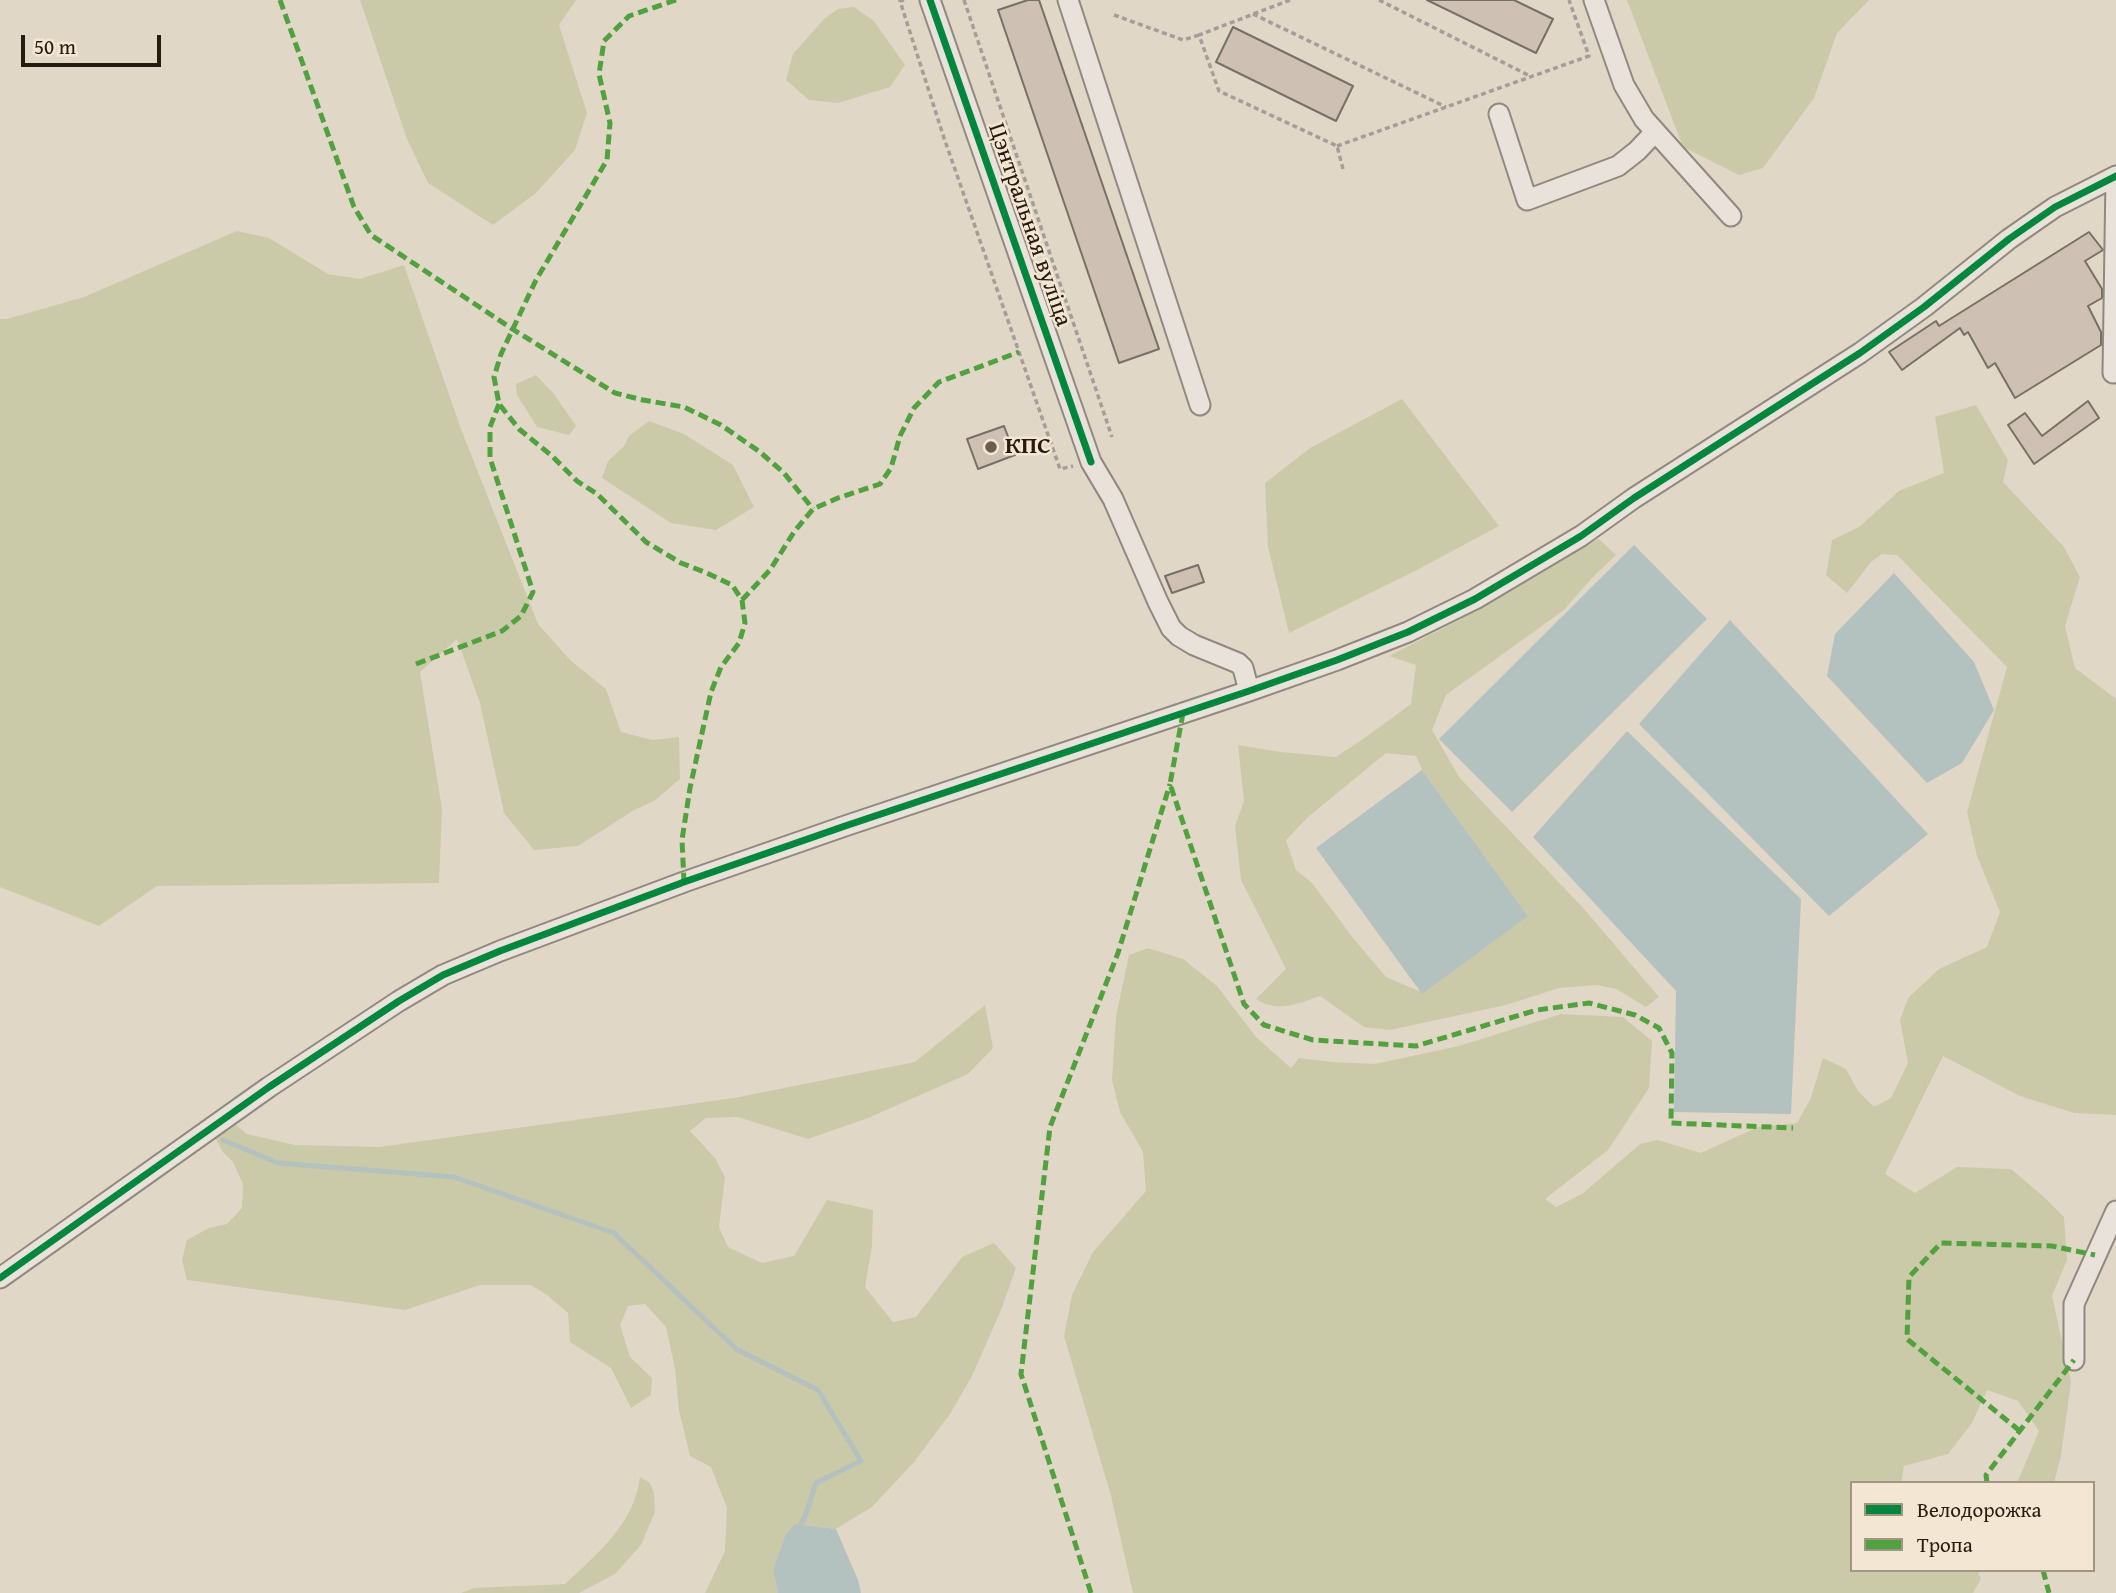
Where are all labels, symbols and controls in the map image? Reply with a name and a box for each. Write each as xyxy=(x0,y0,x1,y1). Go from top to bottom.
scale bar xyxy=(24,21,164,65)
text: 50 m xyxy=(34,31,76,62)
street label: Цэнтральная вуліца xyxy=(981,120,1077,330)
place label: КПС xyxy=(1005,433,1051,461)
marker: КПС xyxy=(983,439,999,455)
legend xyxy=(1850,1481,2095,1572)
text: Велодорожка xyxy=(1917,1494,2042,1525)
text: Тропа xyxy=(1917,1529,1973,1560)

